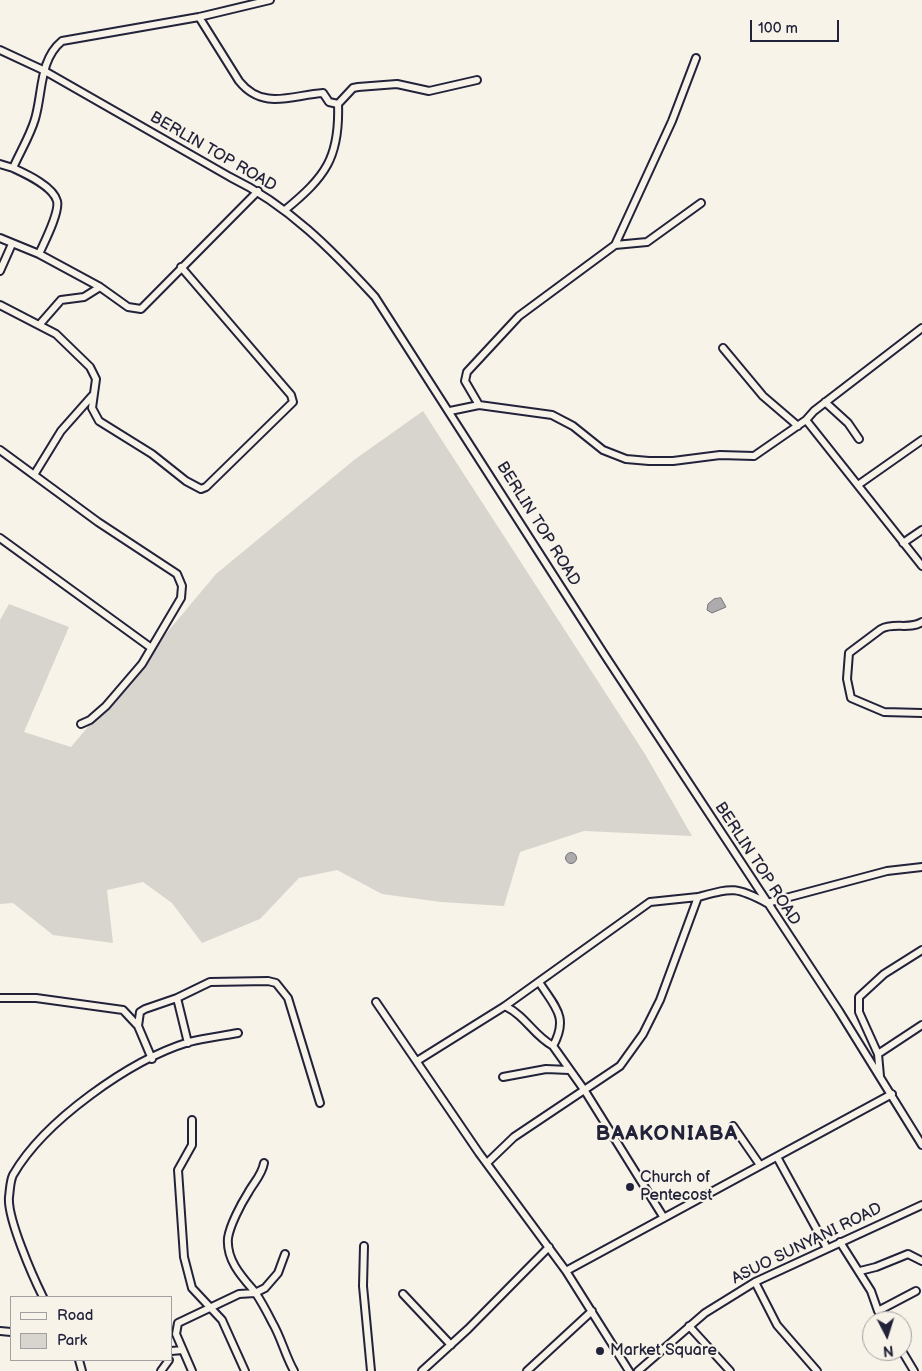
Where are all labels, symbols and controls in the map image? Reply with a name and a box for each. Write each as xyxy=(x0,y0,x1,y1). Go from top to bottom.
scale bar xyxy=(752,10,841,42)
text: 100 m xyxy=(758,19,798,38)
street label: BERLIN TOP ROAD xyxy=(146,108,280,196)
street label: BERLIN TOP ROAD xyxy=(492,458,584,590)
street label: BERLIN TOP ROAD xyxy=(710,799,804,929)
district label: BAAKONIABA xyxy=(594,1122,740,1148)
place label: Church of Pentecost xyxy=(640,1168,712,1206)
marker: Church of Pentecost xyxy=(624,1181,636,1193)
street label: ASUO SUNYANI ROAD xyxy=(729,1199,885,1289)
legend xyxy=(10,1296,172,1361)
text: Road xyxy=(57,1306,93,1325)
north arrow xyxy=(862,1311,912,1361)
text: Park xyxy=(57,1331,87,1350)
place label: Market Square xyxy=(610,1341,717,1361)
text: N xyxy=(882,1342,894,1359)
marker: Market Square xyxy=(594,1345,606,1357)

